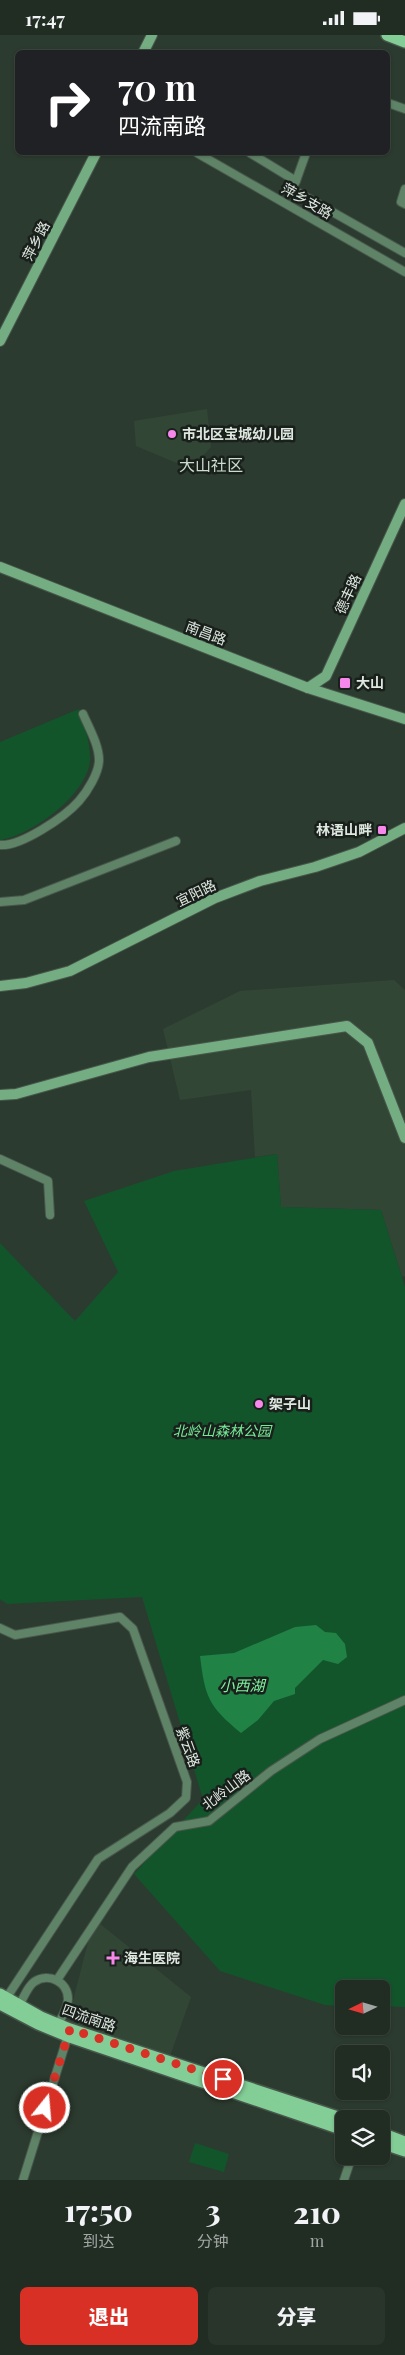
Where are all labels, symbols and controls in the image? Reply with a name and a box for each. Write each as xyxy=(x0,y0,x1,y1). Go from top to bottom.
text: 17:47 xyxy=(25,5,65,31)
text: 70 m xyxy=(118,63,196,110)
icon: right xyxy=(35,70,100,135)
text: 四流南路 xyxy=(118,110,206,140)
street label: 萍乡支路 xyxy=(278,178,336,223)
street label: 萍乡路 xyxy=(18,218,54,264)
place label: 市北区宝城幼儿园 xyxy=(182,424,294,443)
marker: 市北区宝城幼儿园 xyxy=(166,428,178,440)
district label: 大山社区 xyxy=(179,454,243,475)
street label: 德丰路 xyxy=(330,571,365,617)
street label: 南昌路 xyxy=(183,616,229,649)
place label: 大山 xyxy=(356,673,384,692)
marker: 大山 xyxy=(338,676,352,690)
place label: 林语山畔 xyxy=(316,820,372,839)
marker: 林语山畔 xyxy=(376,824,388,836)
street label: 宜阳路 xyxy=(173,875,219,910)
place label: 架子山 xyxy=(269,1394,311,1413)
marker: 架子山 xyxy=(253,1398,265,1410)
park label: 北岭山森林公园 xyxy=(173,1421,273,1440)
water label: 小西湖 xyxy=(219,1675,266,1695)
street label: 紫云路 xyxy=(172,1724,205,1770)
street label: 北岭山路 xyxy=(198,1765,254,1814)
place label: 海生医院 xyxy=(124,1948,180,1967)
marker: 海生医院 xyxy=(106,1951,120,1965)
north arrow xyxy=(335,1980,390,2035)
map controls xyxy=(335,1980,390,2165)
street label: 四流南路 xyxy=(60,1999,119,2036)
button: sound xyxy=(335,2045,390,2100)
pin xyxy=(202,2058,244,2100)
icon: arrive xyxy=(209,2065,237,2093)
position arrow xyxy=(18,2081,70,2133)
button: layers xyxy=(335,2110,390,2165)
text: 17:50 xyxy=(64,2190,133,2230)
text: 3 xyxy=(206,2190,221,2230)
text: 210 xyxy=(293,2192,341,2232)
text: 到达 xyxy=(83,2230,115,2251)
text: 分钟 xyxy=(197,2230,229,2251)
text: m xyxy=(310,2230,324,2251)
button: 退出 xyxy=(20,2287,198,2345)
button: 分享 xyxy=(208,2287,385,2345)

